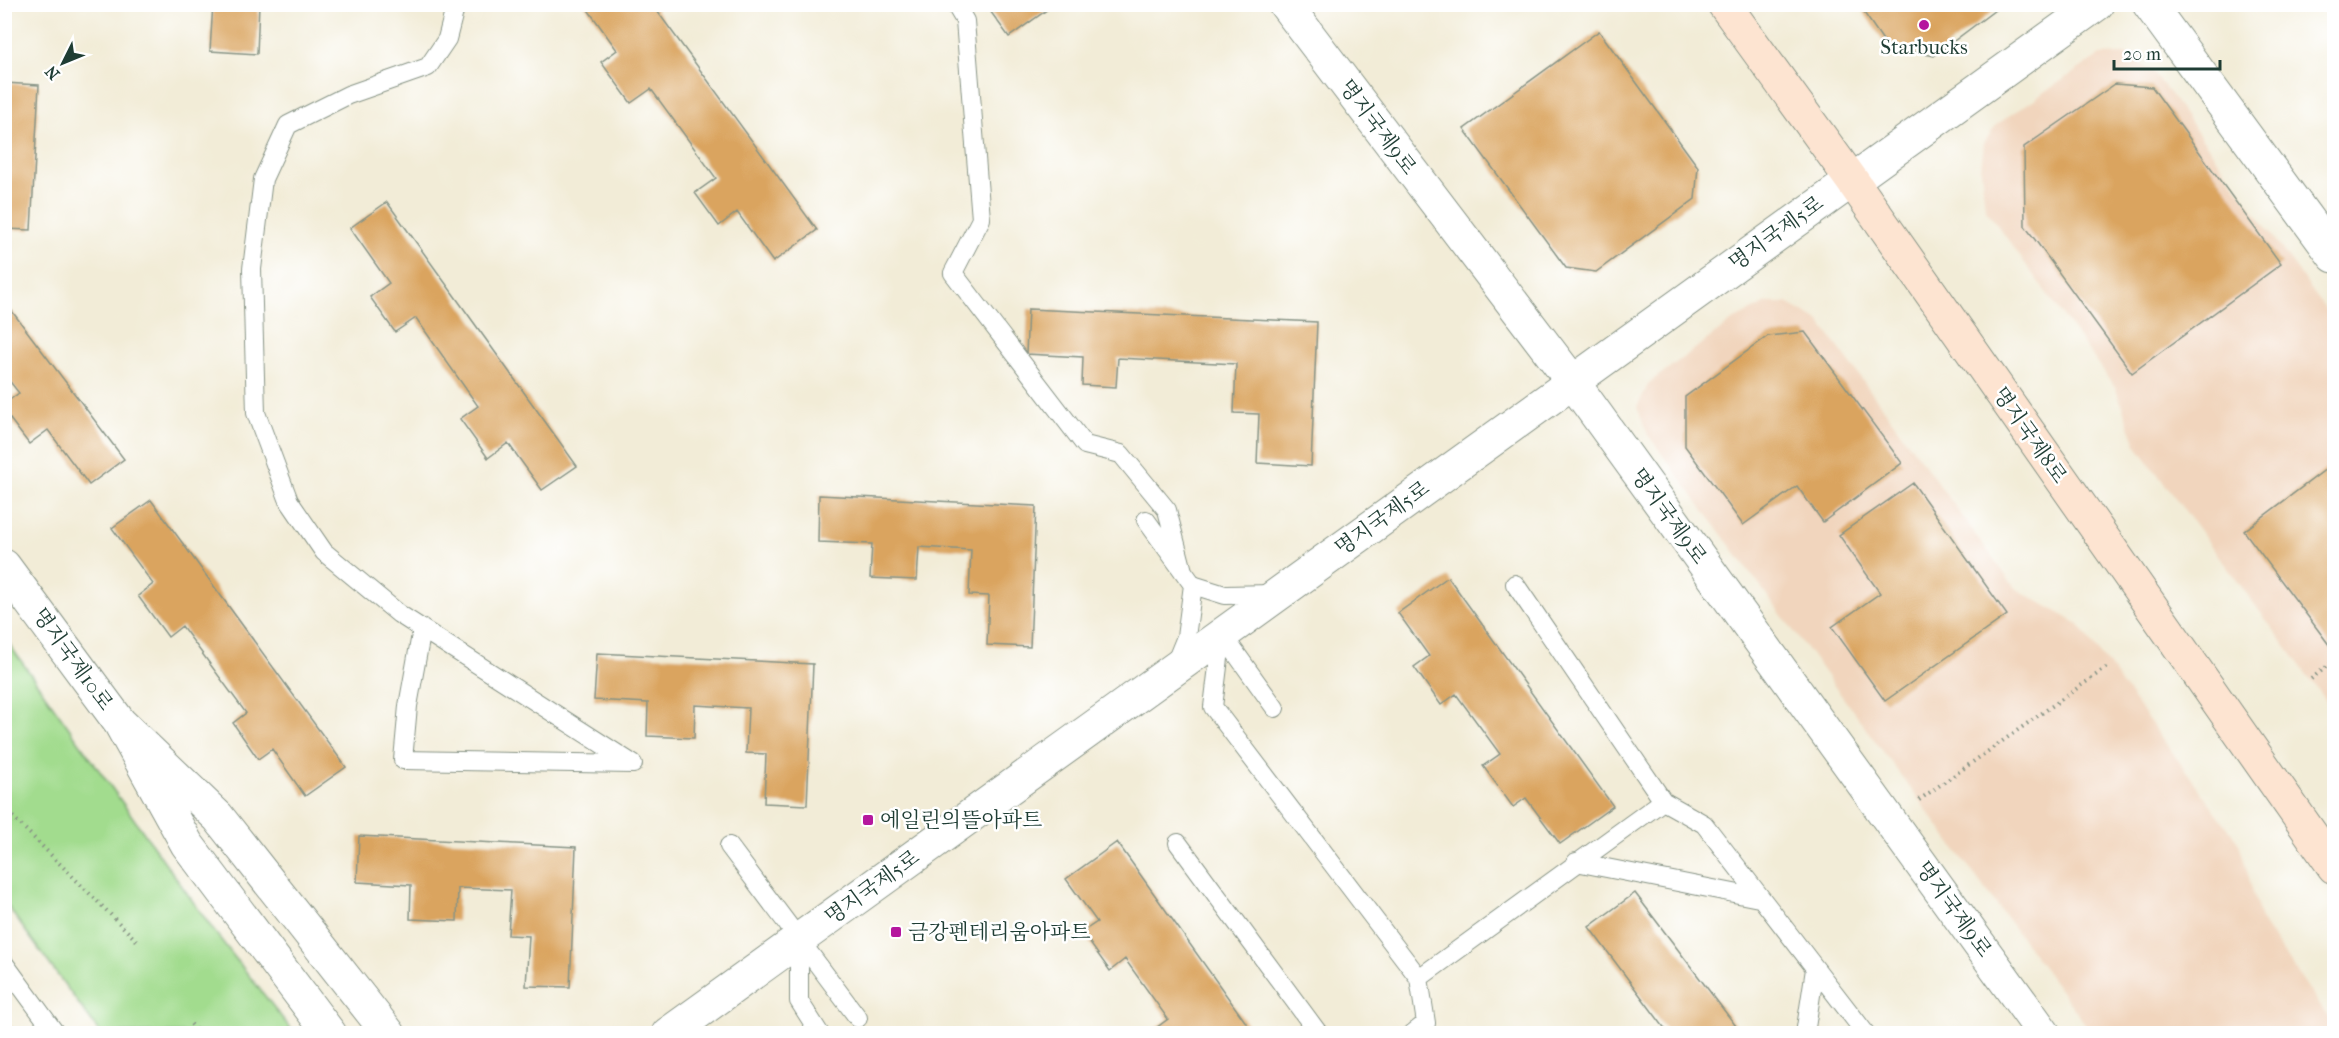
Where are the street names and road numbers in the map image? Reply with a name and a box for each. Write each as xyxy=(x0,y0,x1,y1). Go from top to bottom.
street label: 명지국제9로 xyxy=(1335,75,1421,179)
street label: 명지국제5로 xyxy=(1724,191,1828,275)
street label: 명지국제8로 xyxy=(1988,382,2072,488)
street label: 명지국제9로 xyxy=(1626,463,1712,569)
street label: 명지국제5로 xyxy=(1330,476,1434,560)
street label: 명지국제10로 xyxy=(28,603,118,715)
street label: 명지국제5로 xyxy=(820,845,924,929)
street label: 명지국제9로 xyxy=(1911,856,1997,962)

